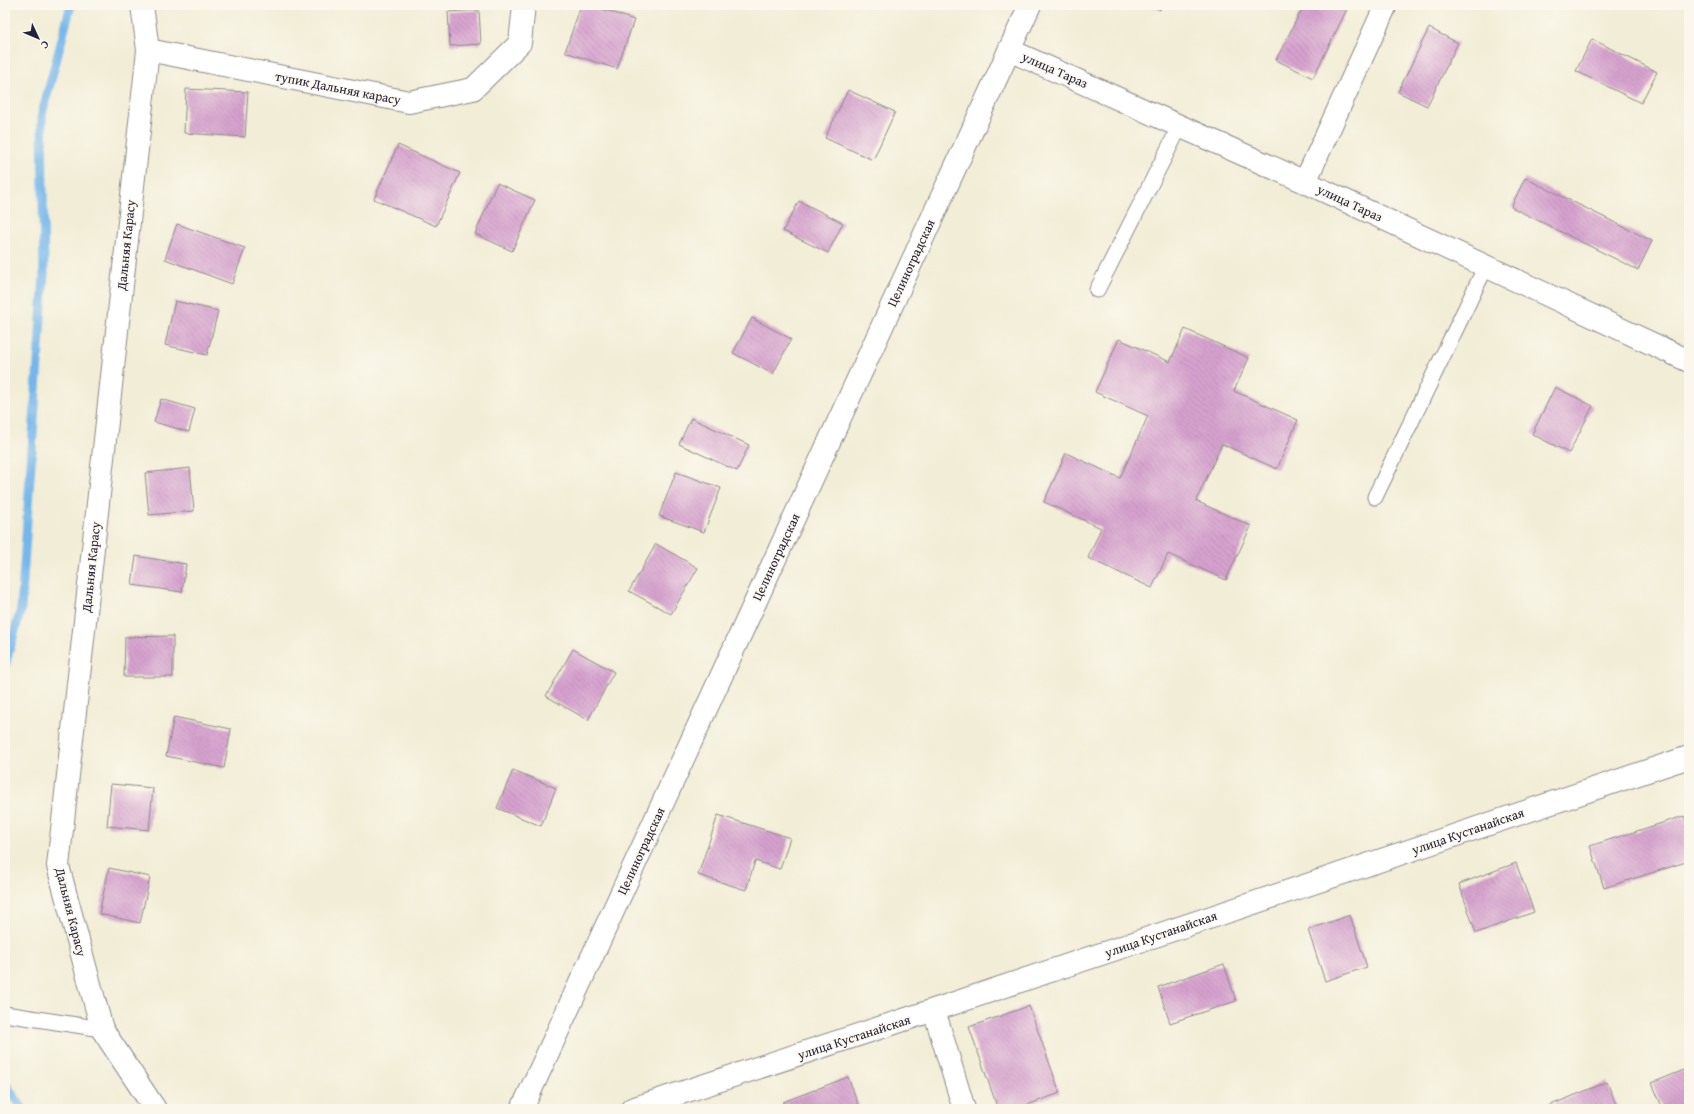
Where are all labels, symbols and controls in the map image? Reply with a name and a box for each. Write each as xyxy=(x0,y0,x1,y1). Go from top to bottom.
north arrow xyxy=(18,18,58,58)
text: С xyxy=(37,37,53,53)
street label: улица Тараз xyxy=(1018,47,1091,93)
street label: тупик Дальняя карасу xyxy=(274,67,403,110)
street label: улица Тараз xyxy=(1313,179,1386,227)
street label: Дальняя Карасу xyxy=(112,198,140,292)
street label: Целиноградская xyxy=(882,216,940,310)
street label: Целиноградская xyxy=(747,510,805,604)
street label: Дальняя Карасу xyxy=(77,520,105,614)
street label: улица Кустанайская xyxy=(1408,803,1527,859)
street label: Целиноградская xyxy=(612,804,670,898)
street label: Дальняя Карасу xyxy=(51,865,91,959)
street label: улица Кустанайская xyxy=(1101,906,1220,962)
street label: улица Кустанайская xyxy=(794,1010,913,1065)

